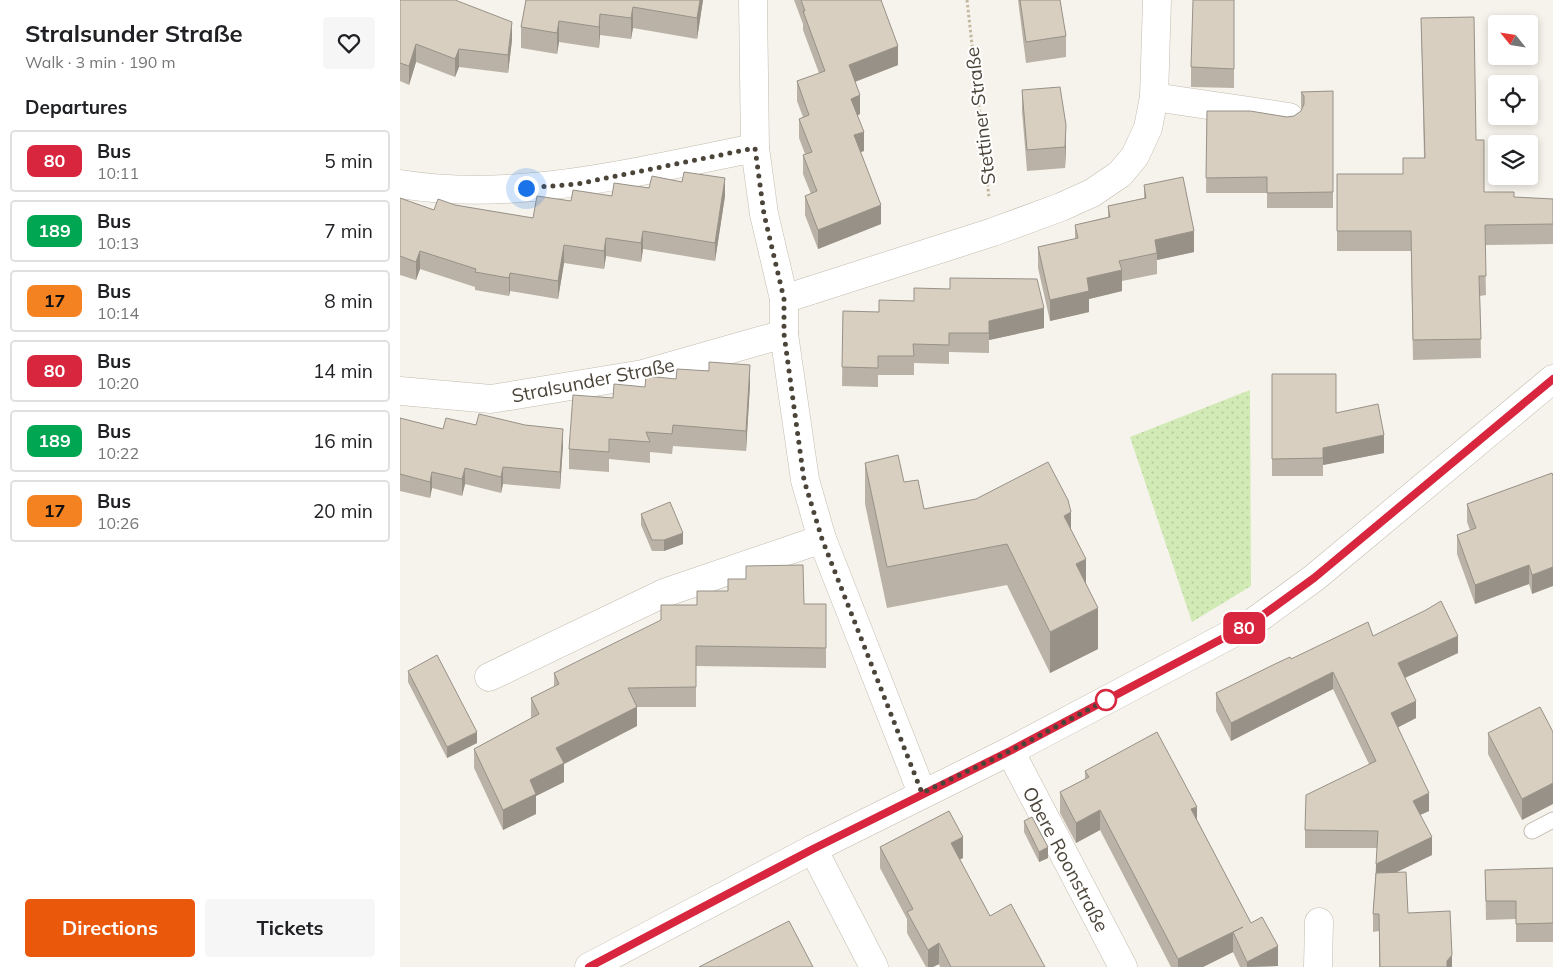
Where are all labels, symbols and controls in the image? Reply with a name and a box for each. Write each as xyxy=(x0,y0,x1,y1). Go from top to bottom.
north arrow xyxy=(1488,15,1538,65)
map controls xyxy=(1488,15,1538,185)
button: heart xyxy=(323,17,375,69)
text: Stralsunder Straße xyxy=(25,18,243,48)
street label: Stettiner Straße xyxy=(960,46,1000,186)
text: Walk · 3 min · 190 m xyxy=(25,52,176,72)
button: locate xyxy=(1488,75,1538,125)
text: Departures xyxy=(25,95,127,119)
button: layers xyxy=(1488,135,1538,185)
text: Bus xyxy=(97,139,131,163)
text: 80 xyxy=(44,149,65,172)
text: 5 min xyxy=(324,149,373,173)
text: 10:11 xyxy=(97,163,139,183)
your location xyxy=(514,176,539,201)
text: Bus xyxy=(97,209,131,233)
text: 189 xyxy=(38,219,71,242)
text: 7 min xyxy=(324,219,373,243)
text: 10:13 xyxy=(97,233,139,253)
text: Bus xyxy=(97,279,131,303)
text: 17 xyxy=(44,289,65,312)
text: 8 min xyxy=(324,289,373,313)
text: 10:14 xyxy=(97,303,139,323)
text: Bus xyxy=(97,349,131,373)
street label: Stralsunder Straße xyxy=(510,352,676,408)
text: 80 xyxy=(44,359,65,382)
text: 14 min xyxy=(313,359,373,383)
text: 10:20 xyxy=(97,373,139,393)
text: Bus xyxy=(97,419,131,443)
text: 189 xyxy=(38,429,71,452)
text: 16 min xyxy=(313,429,373,453)
text: 10:22 xyxy=(97,443,139,463)
text: Bus xyxy=(97,489,131,513)
text: 17 xyxy=(44,499,65,522)
text: 20 min xyxy=(313,499,373,523)
text: 10:26 xyxy=(97,513,139,533)
line badge: 80 xyxy=(1222,612,1266,644)
text: 80 xyxy=(1233,616,1255,639)
unlabelled marker xyxy=(1095,689,1117,711)
street label: Obere Roonstraße xyxy=(1018,782,1114,936)
button: Directions xyxy=(25,899,195,957)
button: Tickets xyxy=(205,899,375,957)

